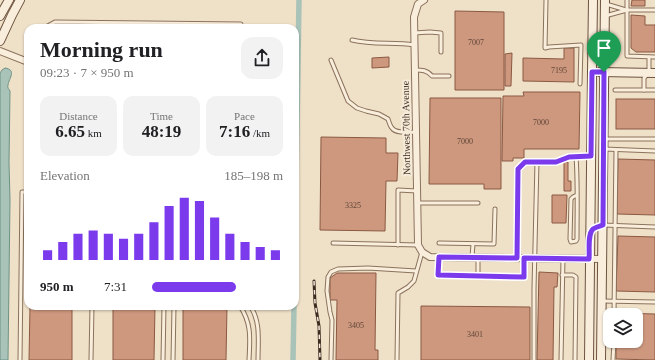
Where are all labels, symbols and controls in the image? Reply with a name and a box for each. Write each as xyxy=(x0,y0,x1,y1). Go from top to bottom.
pin xyxy=(587,31,621,72)
text: Morning run xyxy=(40,37,163,62)
button: share xyxy=(241,37,283,79)
icon: arrive xyxy=(593,37,615,59)
house number: 7007 xyxy=(468,38,484,47)
text: 09:23 · 7 × 950 m xyxy=(40,65,134,80)
house number: 7195 xyxy=(551,66,567,75)
street label: Northwest 70th Avenue xyxy=(400,80,412,175)
text: Distance xyxy=(59,110,98,122)
text: Time xyxy=(150,110,173,122)
text: Pace xyxy=(234,110,255,122)
house number: 7000 xyxy=(533,118,549,127)
text: 6.65 xyxy=(55,122,85,141)
text: 48:19 xyxy=(142,122,181,141)
text: 7:16 xyxy=(219,122,250,141)
text: km xyxy=(85,127,102,139)
text: /km xyxy=(250,127,270,139)
house number: 7000 xyxy=(457,137,473,146)
text: Elevation xyxy=(40,168,90,183)
text: 185–198 m xyxy=(224,168,283,183)
house number: 3325 xyxy=(345,201,361,210)
text: 950 m xyxy=(40,279,74,294)
text: 7:31 xyxy=(104,279,127,294)
map controls xyxy=(603,308,643,348)
button: layers xyxy=(603,308,643,348)
house number: 3405 xyxy=(348,321,364,330)
house number: 3401 xyxy=(467,330,483,339)

